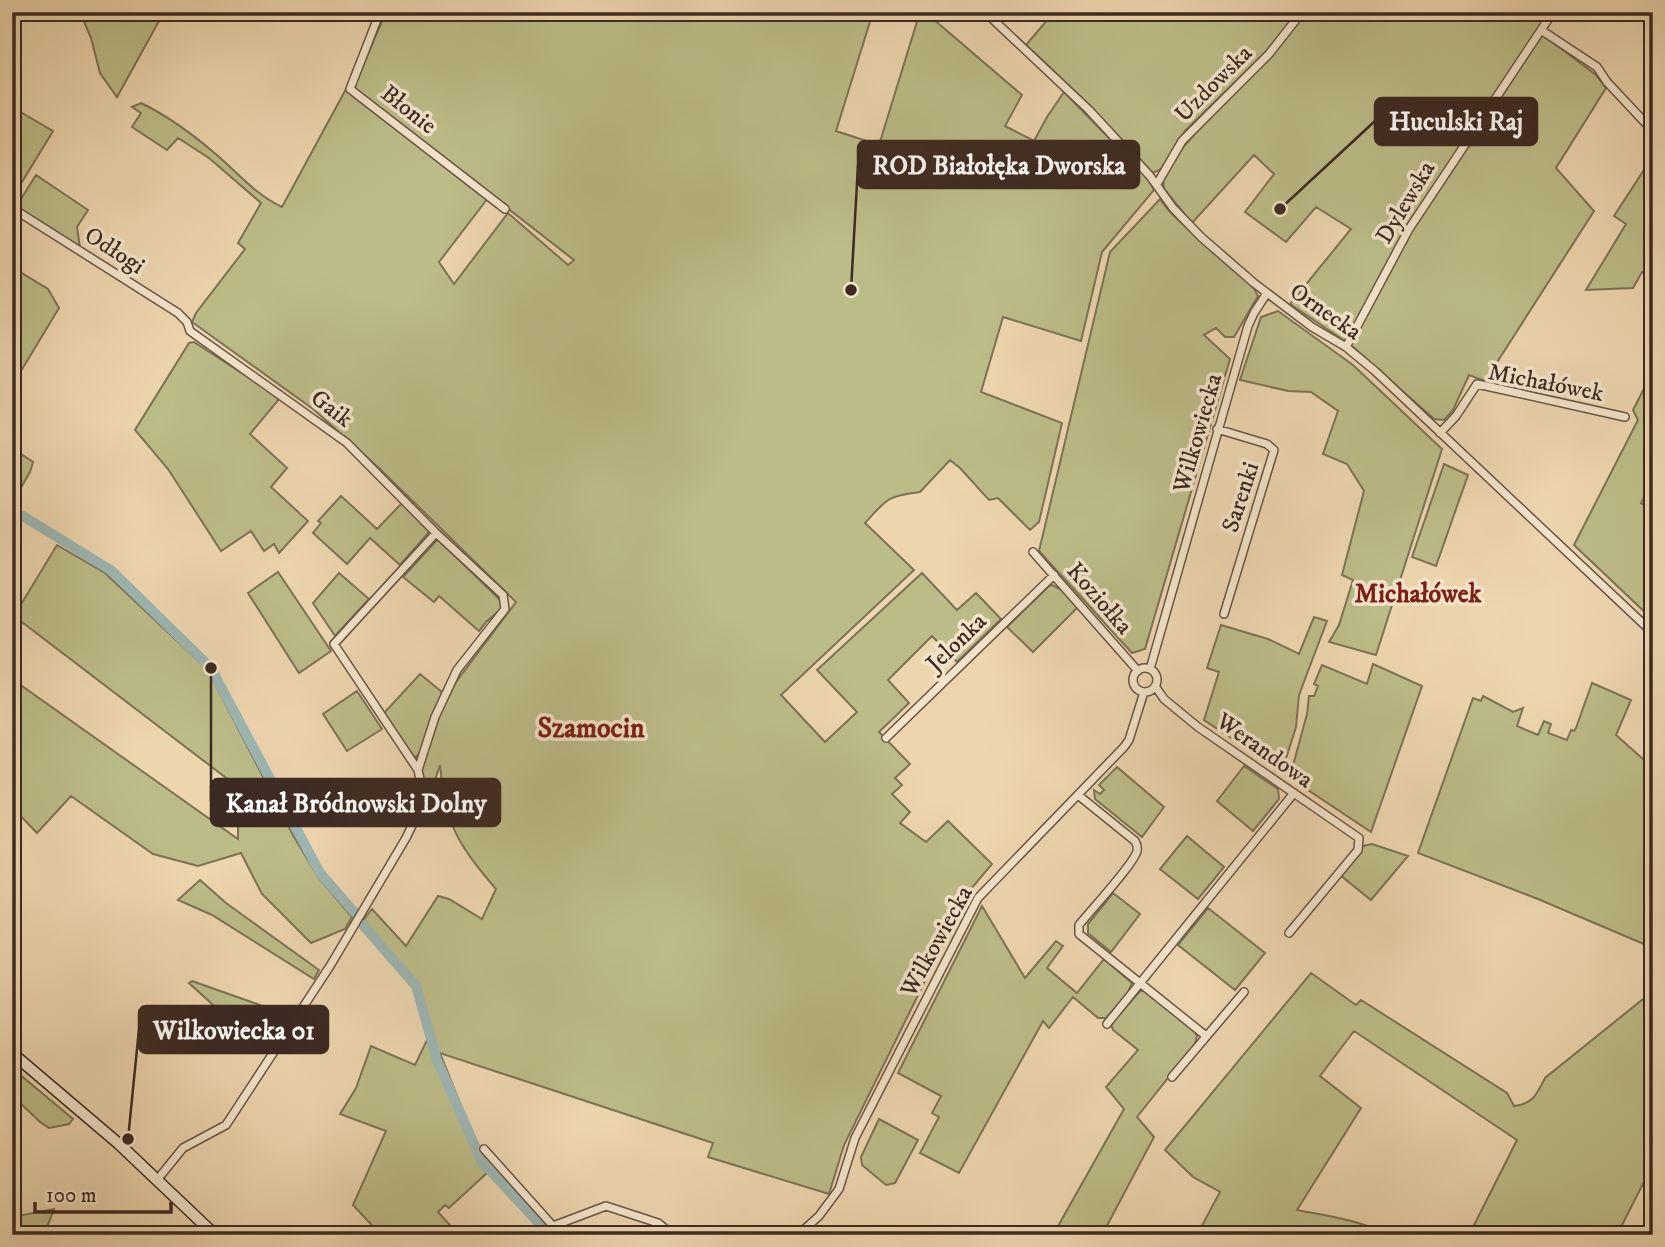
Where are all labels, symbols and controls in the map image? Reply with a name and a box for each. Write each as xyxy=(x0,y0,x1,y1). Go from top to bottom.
street label: Uzdowska xyxy=(1169,38,1259,129)
street label: Błonie xyxy=(375,79,442,141)
callout: Huculski Raj xyxy=(1375,98,1537,145)
text: Huculski Raj xyxy=(1389,106,1523,139)
callout: ROD Białołęka Dworska xyxy=(858,141,1139,188)
text: ROD Białołęka Dworska xyxy=(872,150,1127,183)
street label: Dylewska xyxy=(1369,155,1443,249)
street label: Odłogi xyxy=(79,220,150,281)
street label: Ornecka xyxy=(1284,276,1368,348)
street label: Michałówek xyxy=(1485,357,1606,409)
street label: Wilkowiecka xyxy=(1166,369,1229,497)
street label: Gaik xyxy=(304,383,359,434)
street label: Sarenki xyxy=(1216,458,1266,536)
street label: Koziołka xyxy=(1060,556,1139,641)
district label: Michałówek xyxy=(1355,578,1483,611)
street label: Jelonka xyxy=(919,606,994,680)
street label: Werandowa xyxy=(1209,706,1319,796)
district label: Szamocin xyxy=(537,711,645,746)
callout: Kanał Bródnowski Dolny xyxy=(211,779,500,826)
text: Kanał Bródnowski Dolny xyxy=(226,788,487,821)
street label: Wilkowiecka xyxy=(894,880,980,1003)
callout: Wilkowiecka 01 xyxy=(139,1006,328,1053)
text: Wilkowiecka 01 xyxy=(152,1015,315,1048)
scale bar xyxy=(35,1170,172,1214)
text: 100 m xyxy=(46,1183,97,1209)

